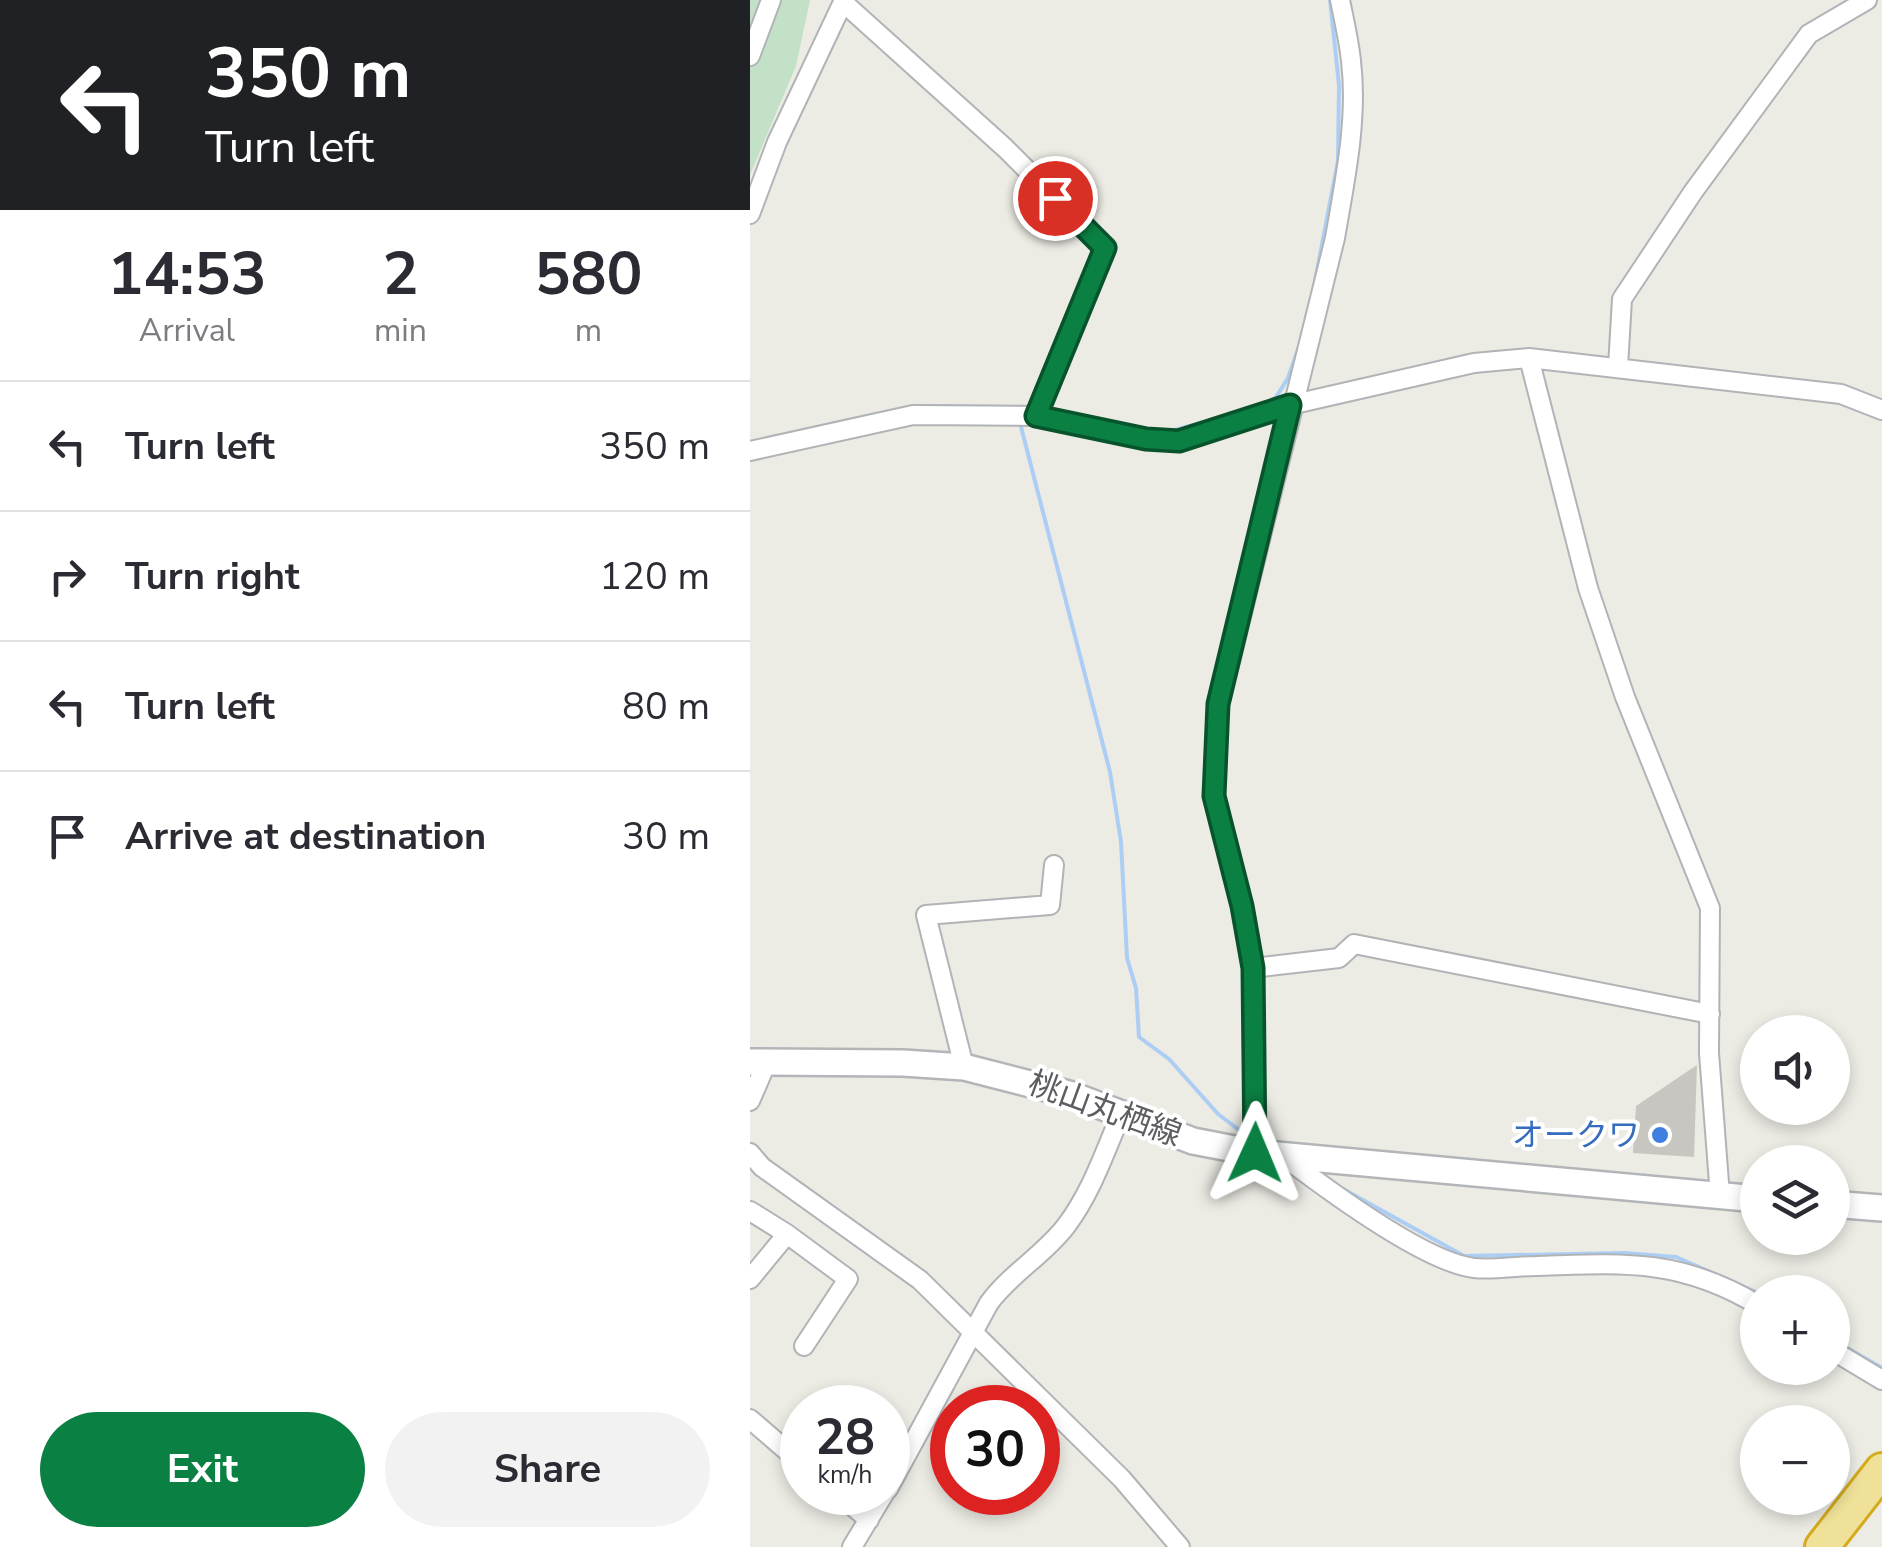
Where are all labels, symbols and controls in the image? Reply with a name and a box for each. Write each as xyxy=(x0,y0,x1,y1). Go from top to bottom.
text: 350 m xyxy=(205,26,411,122)
icon: left xyxy=(40,40,170,170)
text: Turn left xyxy=(205,117,374,178)
pin xyxy=(1013,156,1098,241)
icon: arrive xyxy=(1028,171,1083,226)
text: 14:53 xyxy=(108,233,266,315)
text: 2 xyxy=(382,233,418,315)
text: 580 xyxy=(534,233,642,315)
text: Arrival xyxy=(139,309,235,352)
text: min xyxy=(374,309,427,352)
text: m xyxy=(575,309,602,352)
icon: left xyxy=(40,419,95,474)
text: Turn left xyxy=(125,421,275,472)
text: 350 m xyxy=(599,421,710,472)
icon: right xyxy=(40,549,95,604)
text: Turn right xyxy=(125,551,300,602)
text: 120 m xyxy=(599,551,710,602)
icon: left xyxy=(40,679,95,734)
text: Turn left xyxy=(125,681,275,732)
text: 80 m xyxy=(622,681,710,732)
icon: arrive xyxy=(40,809,95,864)
text: Arrive at destination xyxy=(125,811,486,862)
text: 30 m xyxy=(622,811,710,862)
map controls xyxy=(1740,1015,1850,1515)
button: sound xyxy=(1740,1015,1850,1125)
street label: 桃山丸栖線 xyxy=(1022,1061,1188,1157)
position arrow xyxy=(1203,1101,1307,1205)
place label: オークワ xyxy=(1512,1114,1640,1157)
marker: オークワ xyxy=(1649,1124,1671,1146)
button: layers xyxy=(1740,1145,1850,1255)
button: + xyxy=(1740,1275,1850,1385)
speed limit sign: 30 xyxy=(930,1385,1060,1515)
text: 28 xyxy=(815,1403,875,1472)
button: − xyxy=(1740,1405,1850,1515)
button: Exit xyxy=(40,1412,365,1527)
button: Share xyxy=(385,1412,710,1527)
text: km/h xyxy=(817,1458,873,1492)

